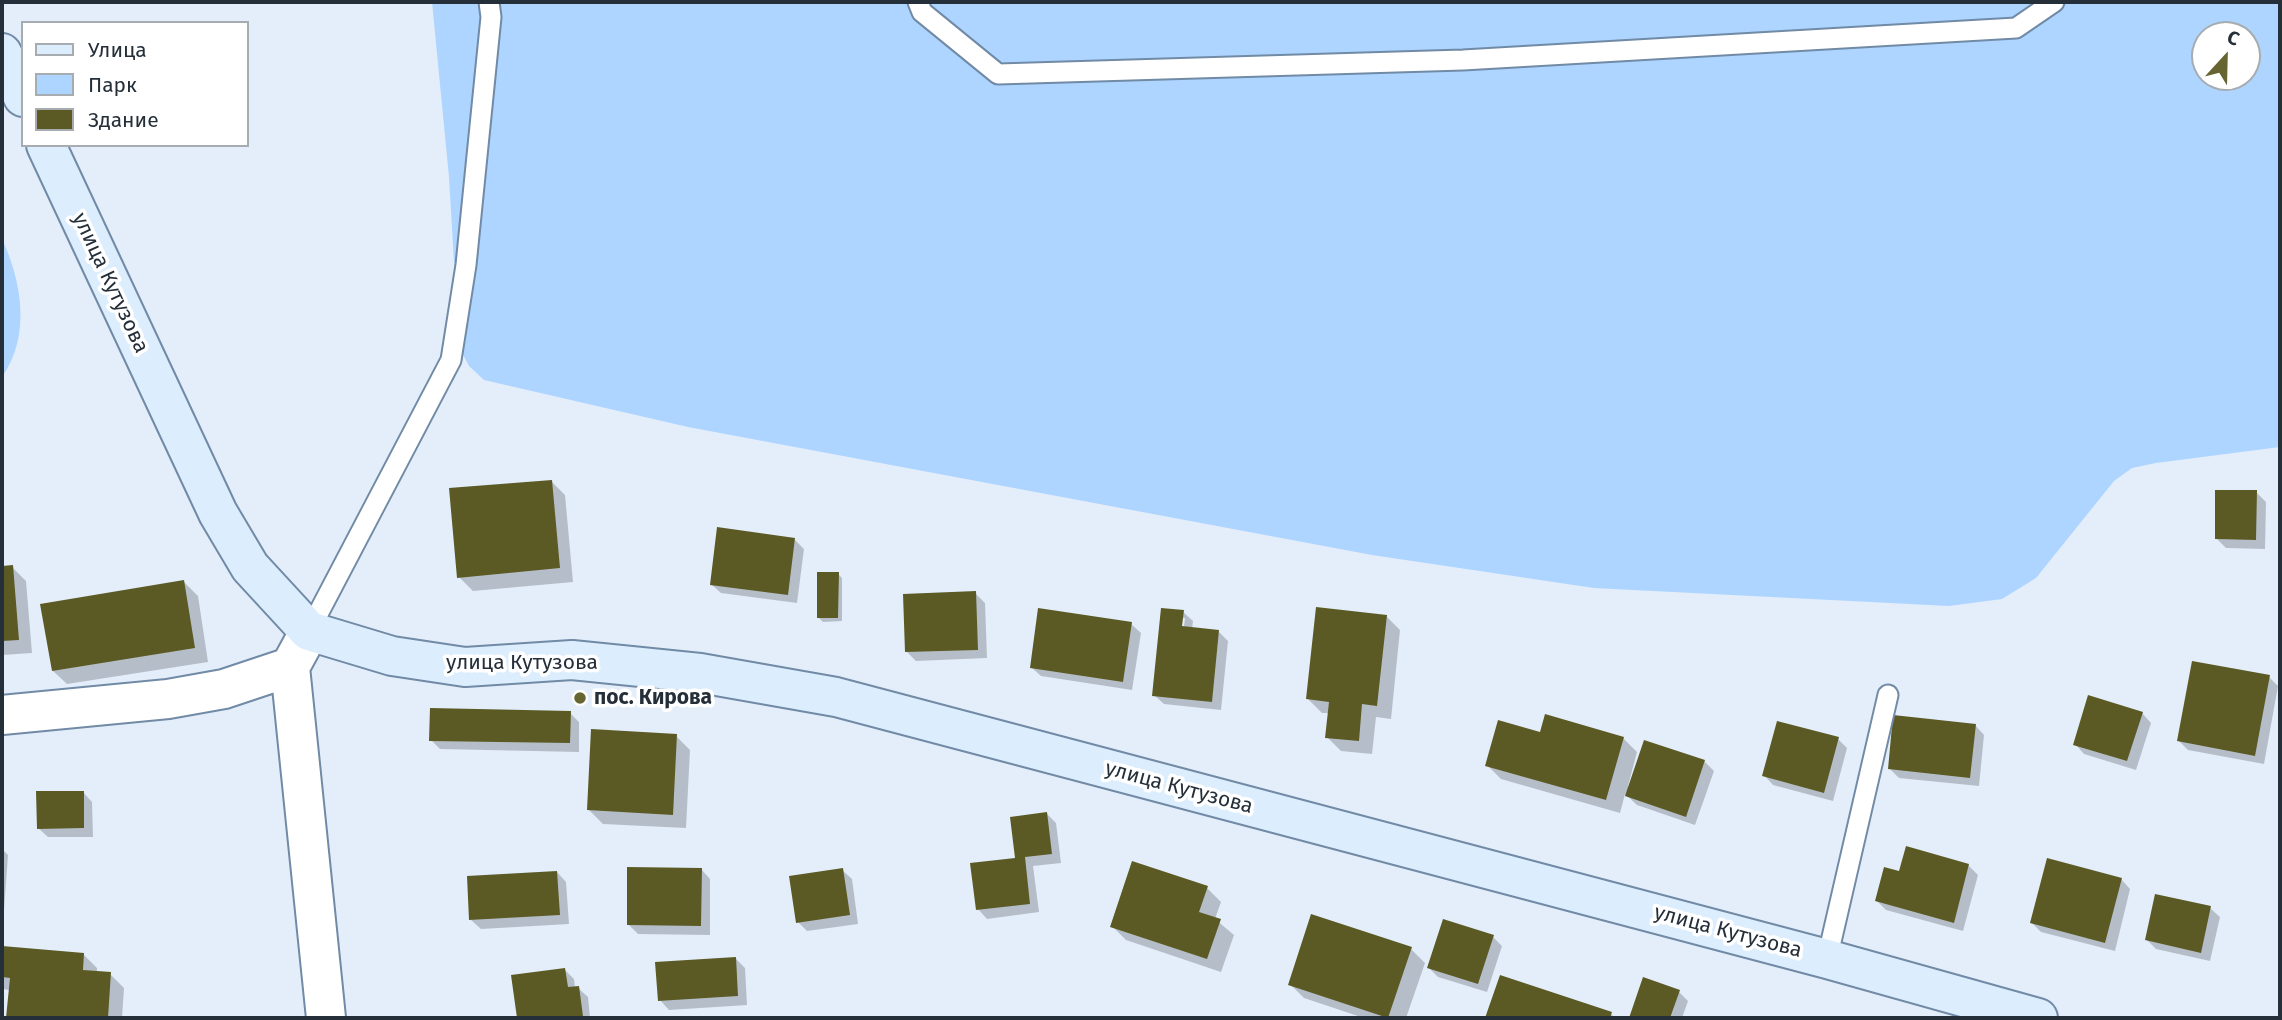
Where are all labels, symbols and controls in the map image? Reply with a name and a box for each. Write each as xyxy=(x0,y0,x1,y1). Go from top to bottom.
legend xyxy=(21,21,248,147)
north arrow xyxy=(2191,21,2261,91)
text: С xyxy=(2224,25,2243,51)
text: Улица xyxy=(88,37,147,63)
text: Парк xyxy=(88,72,137,98)
text: Здание xyxy=(88,107,159,133)
street label: улица Кутузова xyxy=(66,209,154,357)
street label: улица Кутузова xyxy=(446,650,598,676)
place label: пос. Кирова xyxy=(594,685,712,711)
marker: пос. Кирова xyxy=(572,690,588,706)
street label: улица Кутузова xyxy=(1102,756,1256,820)
street label: улица Кутузова xyxy=(1651,900,1805,964)

